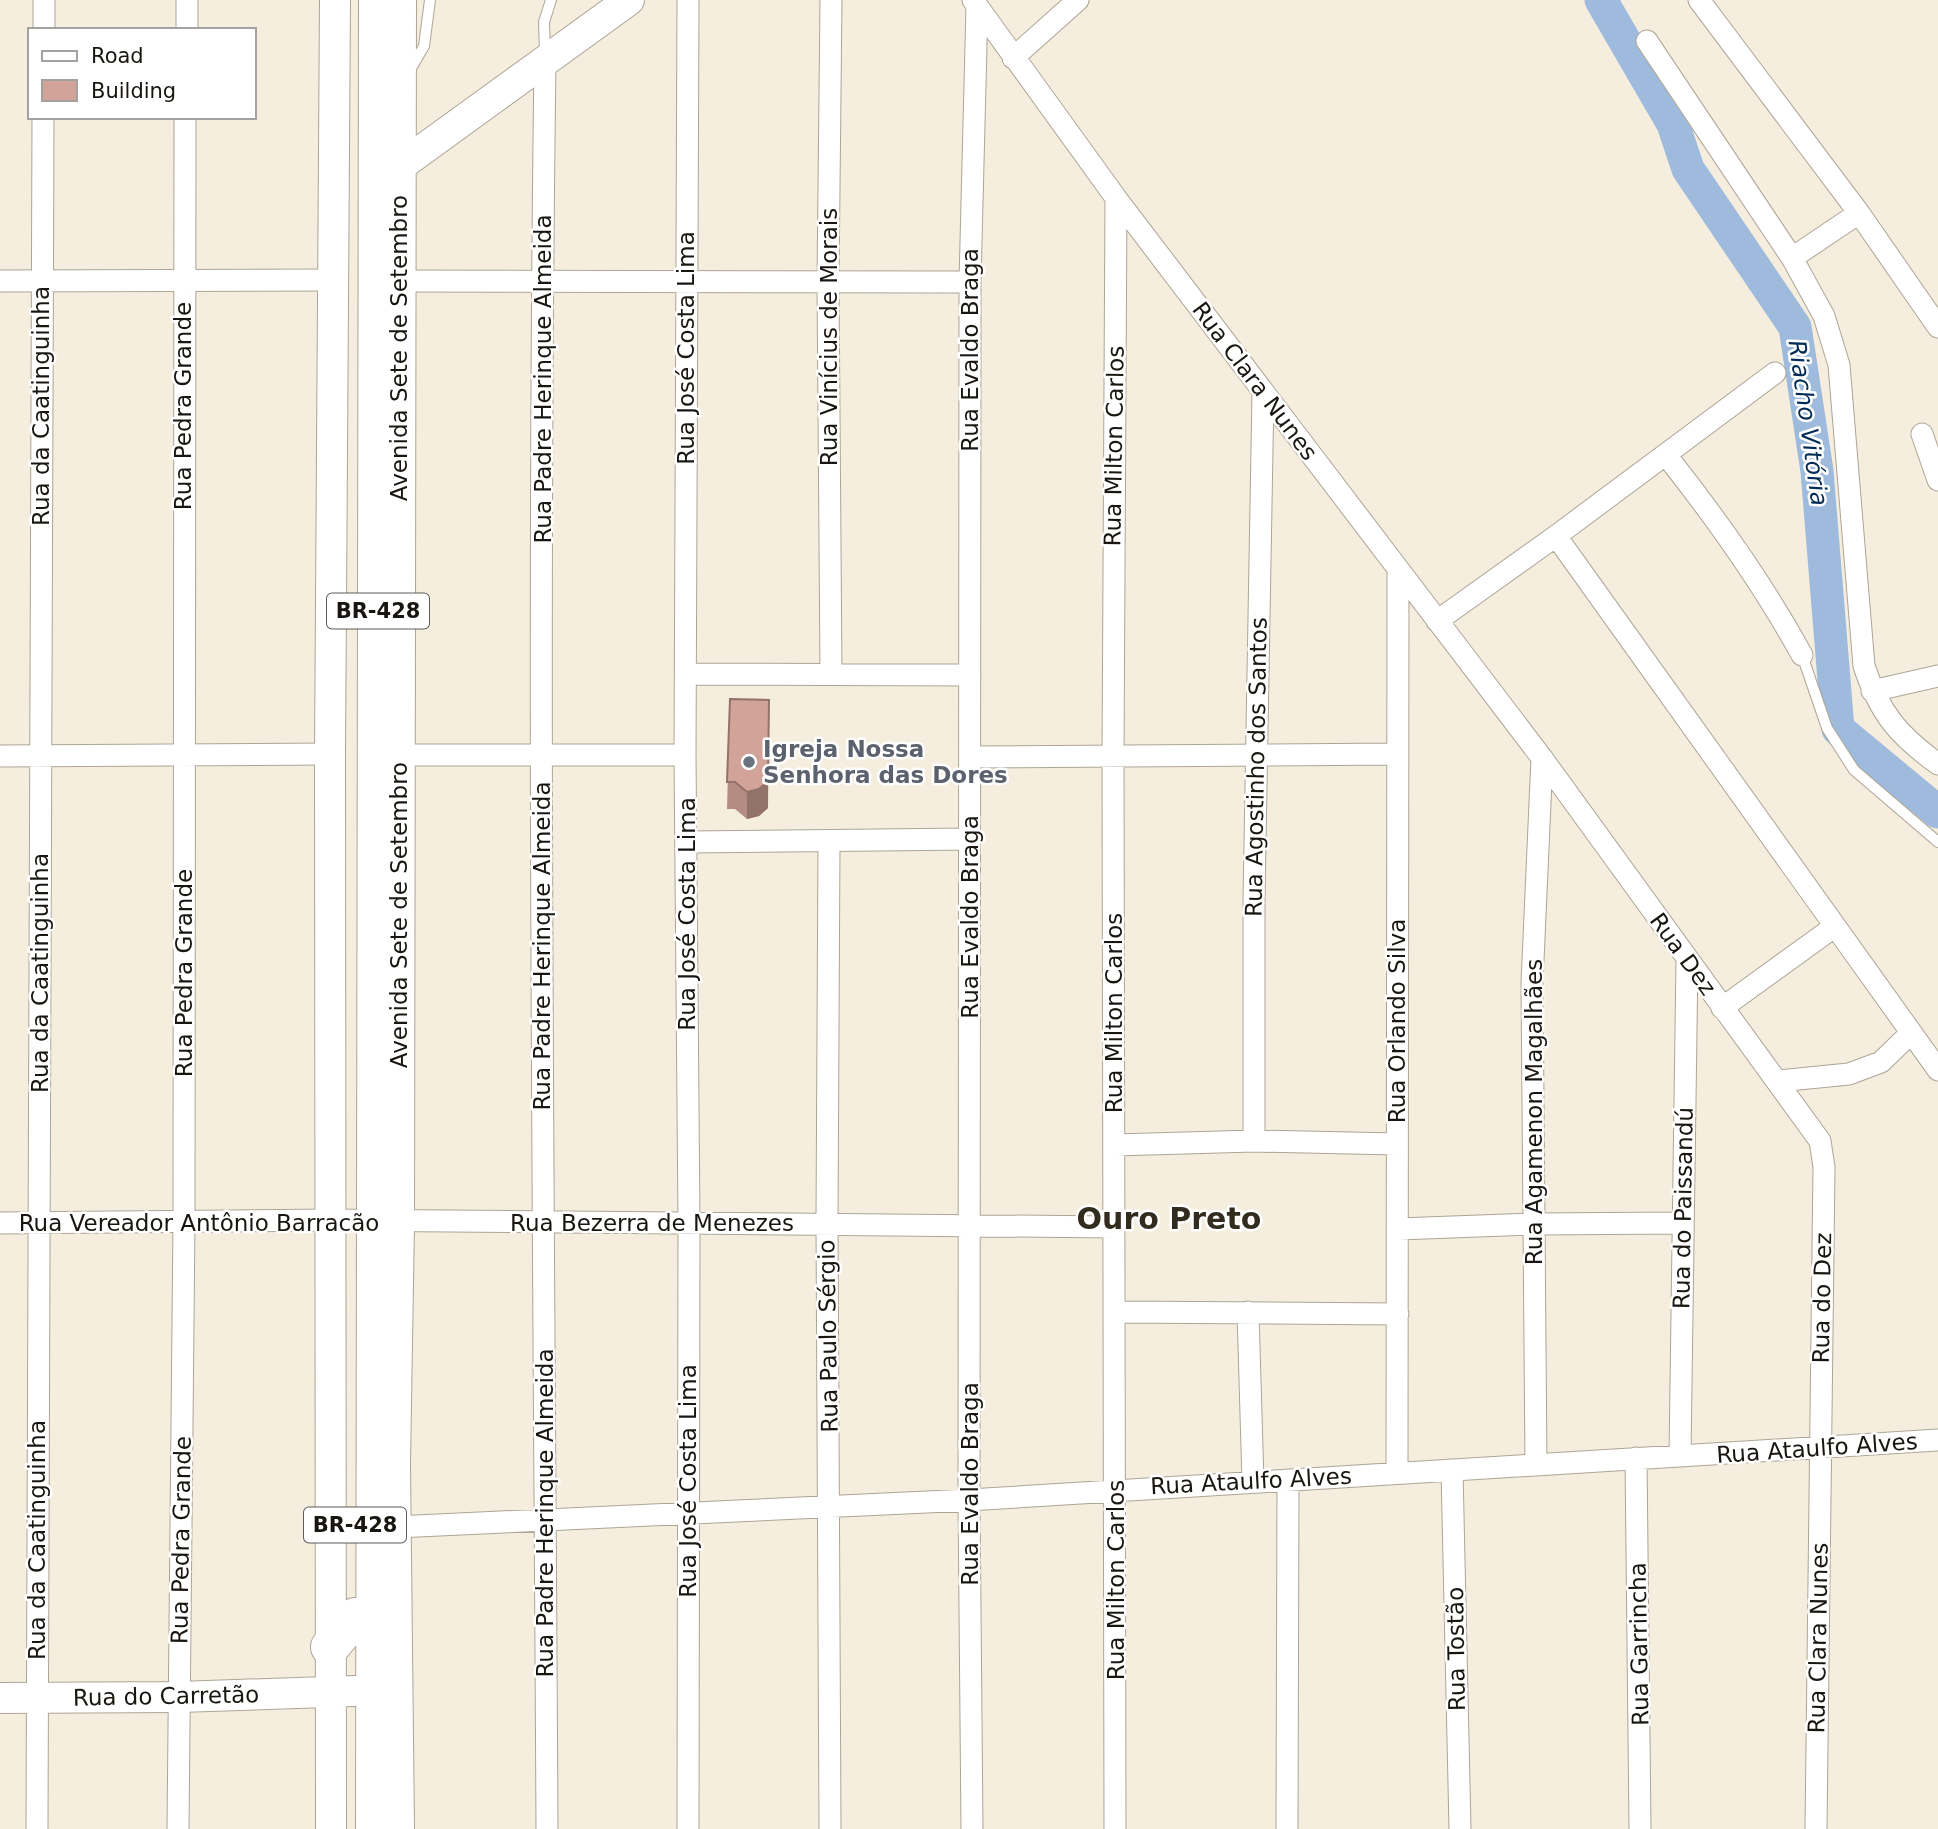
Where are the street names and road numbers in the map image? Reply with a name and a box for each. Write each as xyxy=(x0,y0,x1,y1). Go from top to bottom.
street label: Avenida Sete de Setembro xyxy=(386,195,412,501)
street label: Rua Vinícius de Morais xyxy=(816,208,842,466)
street label: Rua Padre Herinque Almeida xyxy=(530,214,556,544)
street label: Rua José Costa Lima xyxy=(673,231,699,465)
street label: Rua Evaldo Braga xyxy=(957,248,983,452)
street label: Rua da Caatinguinha xyxy=(28,286,54,526)
street label: Rua Clara Nunes xyxy=(1187,297,1323,465)
street label: Rua Pedra Grande xyxy=(170,302,196,510)
street label: Rua Milton Carlos xyxy=(1099,345,1129,547)
road number: BR-428 xyxy=(327,594,429,628)
street label: Rua Agostinho dos Santos xyxy=(1240,617,1272,917)
street label: Avenida Sete de Setembro xyxy=(386,762,412,1068)
street label: Rua Padre Herinque Almeida xyxy=(529,781,555,1111)
street label: Rua José Costa Lima xyxy=(674,797,700,1031)
street label: Rua Evaldo Braga xyxy=(957,815,983,1019)
street label: Rua da Caatinguinha xyxy=(27,853,53,1093)
street label: Rua Pedra Grande xyxy=(171,869,197,1077)
street label: Rua Dez xyxy=(1645,908,1721,1000)
street label: Rua Milton Carlos xyxy=(1101,913,1127,1113)
street label: Rua Orlando Silva xyxy=(1384,919,1410,1123)
street label: Rua Agamenon Magalhães xyxy=(1521,959,1547,1265)
street label: Rua do Paissandú xyxy=(1668,1107,1698,1309)
street label: Rua Vereador Antônio Barracão xyxy=(19,1210,379,1236)
street label: Rua Bezerra de Menezes xyxy=(510,1210,794,1236)
street label: Rua do Dez xyxy=(1808,1232,1836,1364)
street label: Rua Paulo Sérgio xyxy=(813,1239,843,1433)
street label: Rua Padre Herinque Almeida xyxy=(532,1348,558,1678)
street label: Rua José Costa Lima xyxy=(675,1364,701,1598)
street label: Rua Evaldo Braga xyxy=(957,1382,983,1586)
street label: Rua da Caatinguinha xyxy=(24,1420,50,1660)
street label: Rua Ataulfo Alves xyxy=(1715,1428,1919,1468)
street label: Rua Pedra Grande xyxy=(166,1436,196,1644)
street label: Rua Ataulfo Alves xyxy=(1150,1463,1352,1499)
street label: Rua Milton Carlos xyxy=(1103,1480,1129,1680)
road number: BR-428 xyxy=(304,1508,406,1542)
street label: Rua Clara Nunes xyxy=(1803,1542,1833,1734)
street label: Rua Garrincha xyxy=(1625,1562,1653,1726)
street label: Rua Tostão xyxy=(1442,1587,1470,1711)
street label: Rua do Carretão xyxy=(73,1681,259,1711)

